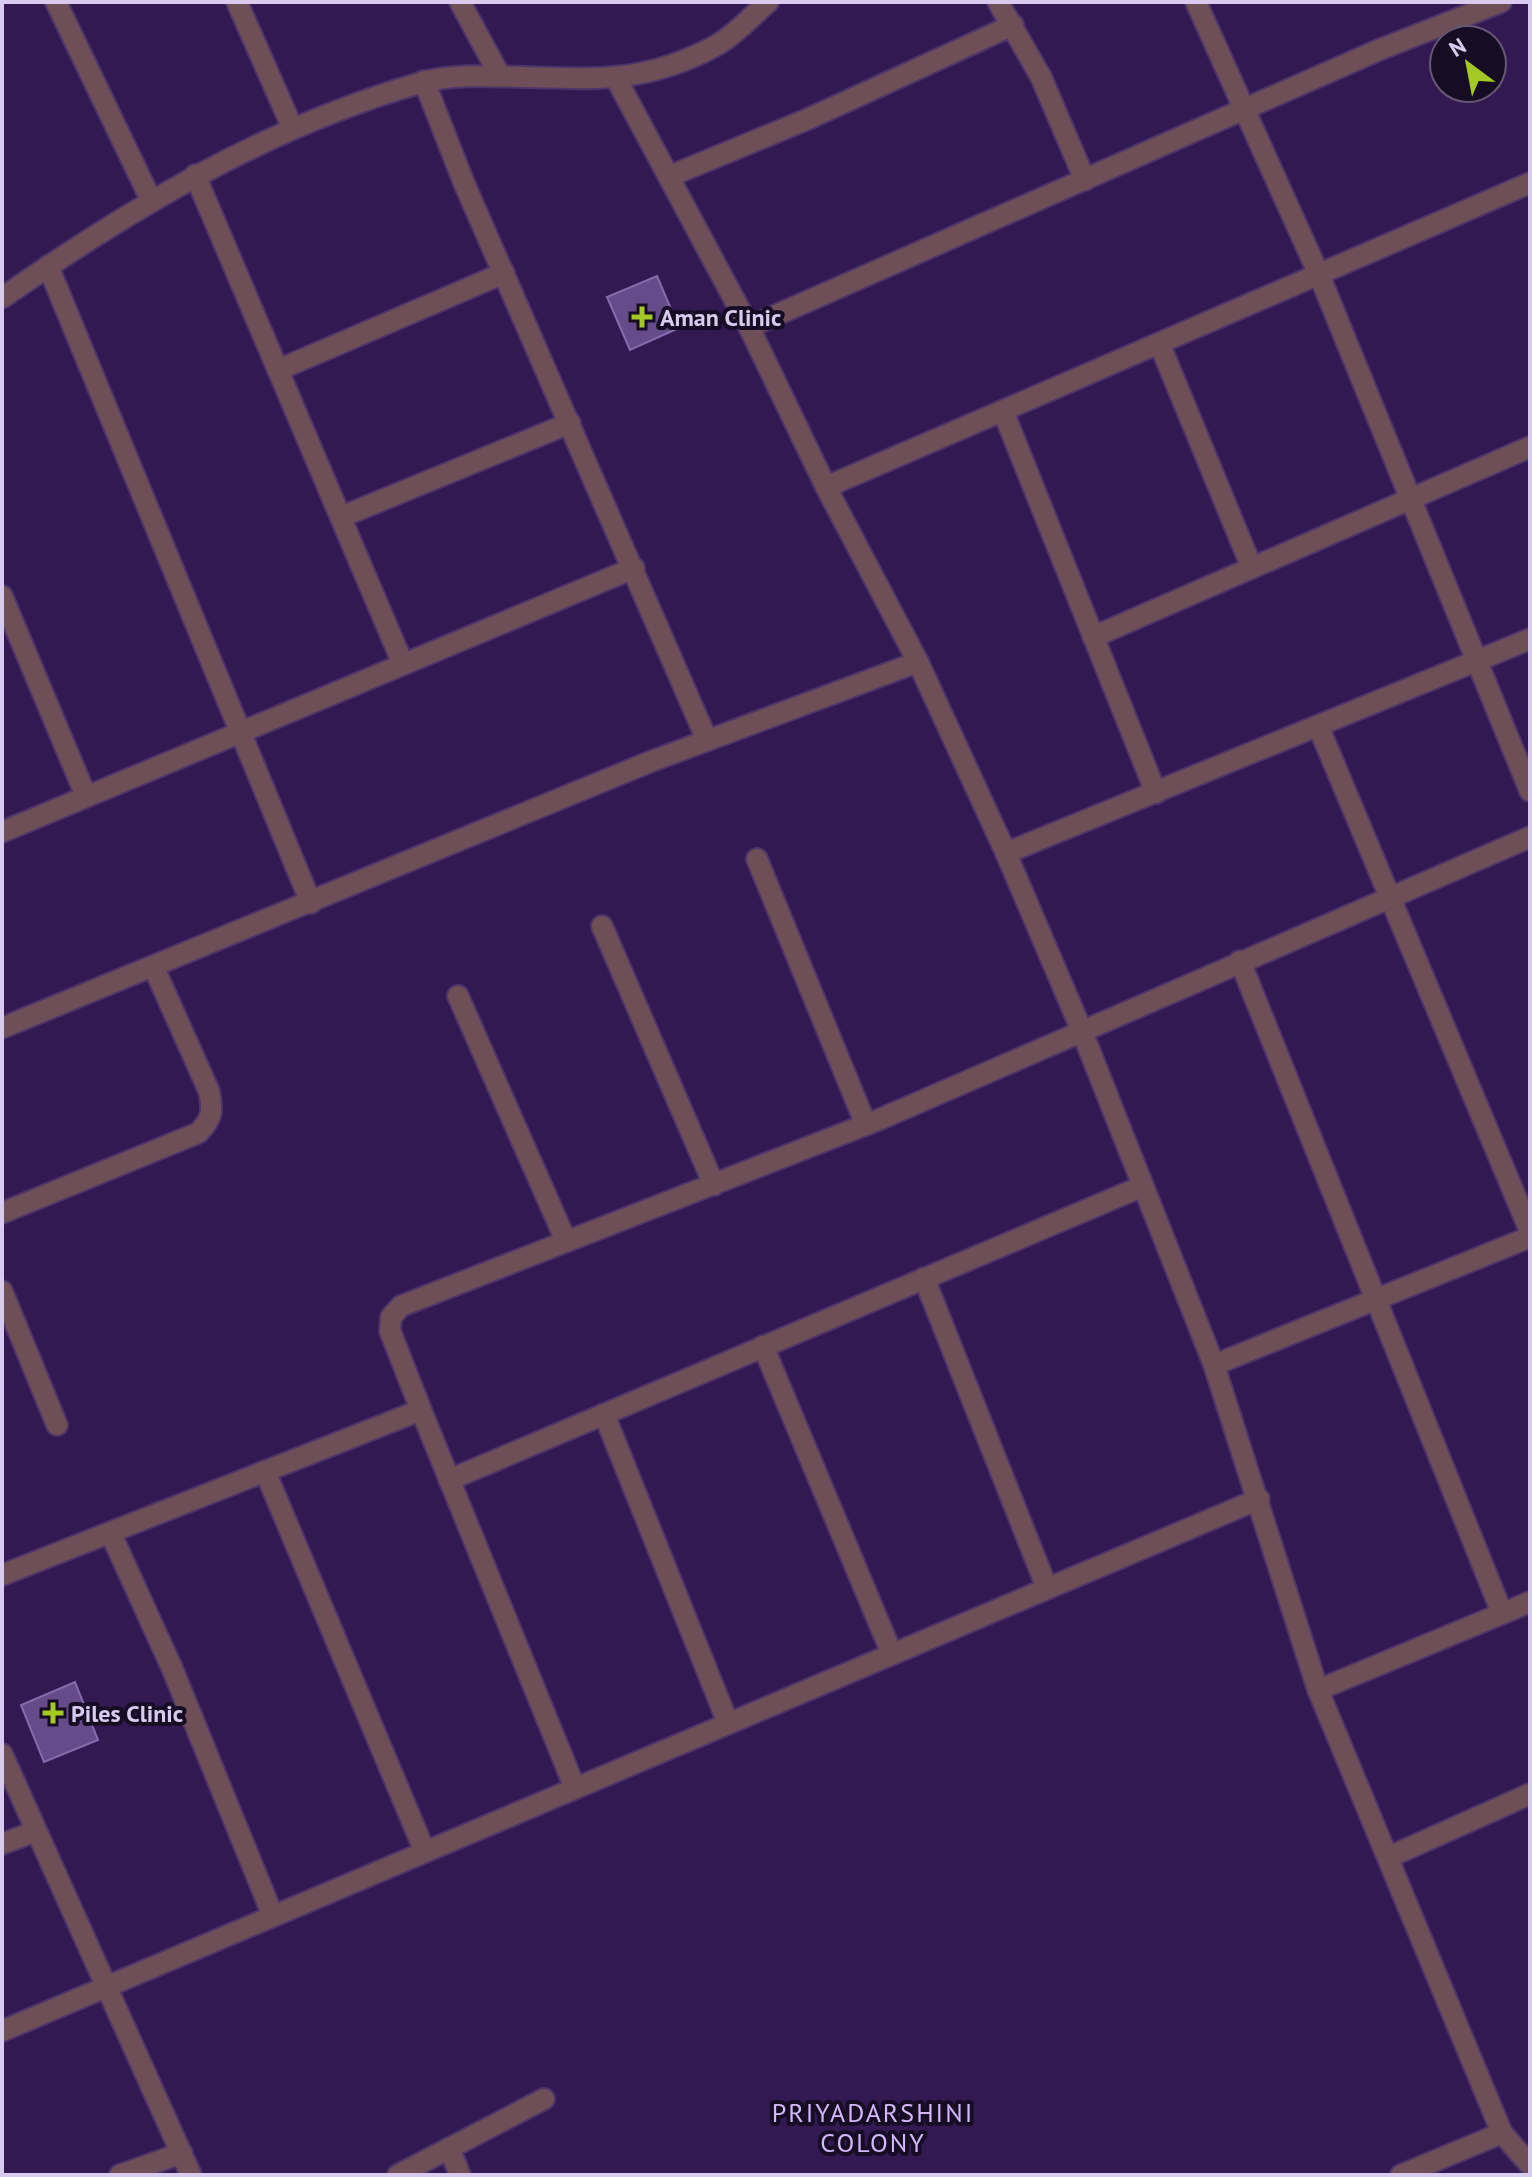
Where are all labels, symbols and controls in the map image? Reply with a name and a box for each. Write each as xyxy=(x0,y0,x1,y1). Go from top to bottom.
north arrow xyxy=(1428,24,1508,104)
text: N xyxy=(1444,31,1471,63)
place label: Aman Clinic xyxy=(660,302,781,333)
marker: Aman Clinic xyxy=(631,306,653,328)
place label: Piles Clinic xyxy=(71,1698,183,1729)
marker: Piles Clinic xyxy=(42,1702,64,1724)
district label: PRIYADARSHINI COLONY xyxy=(772,2096,974,2159)

